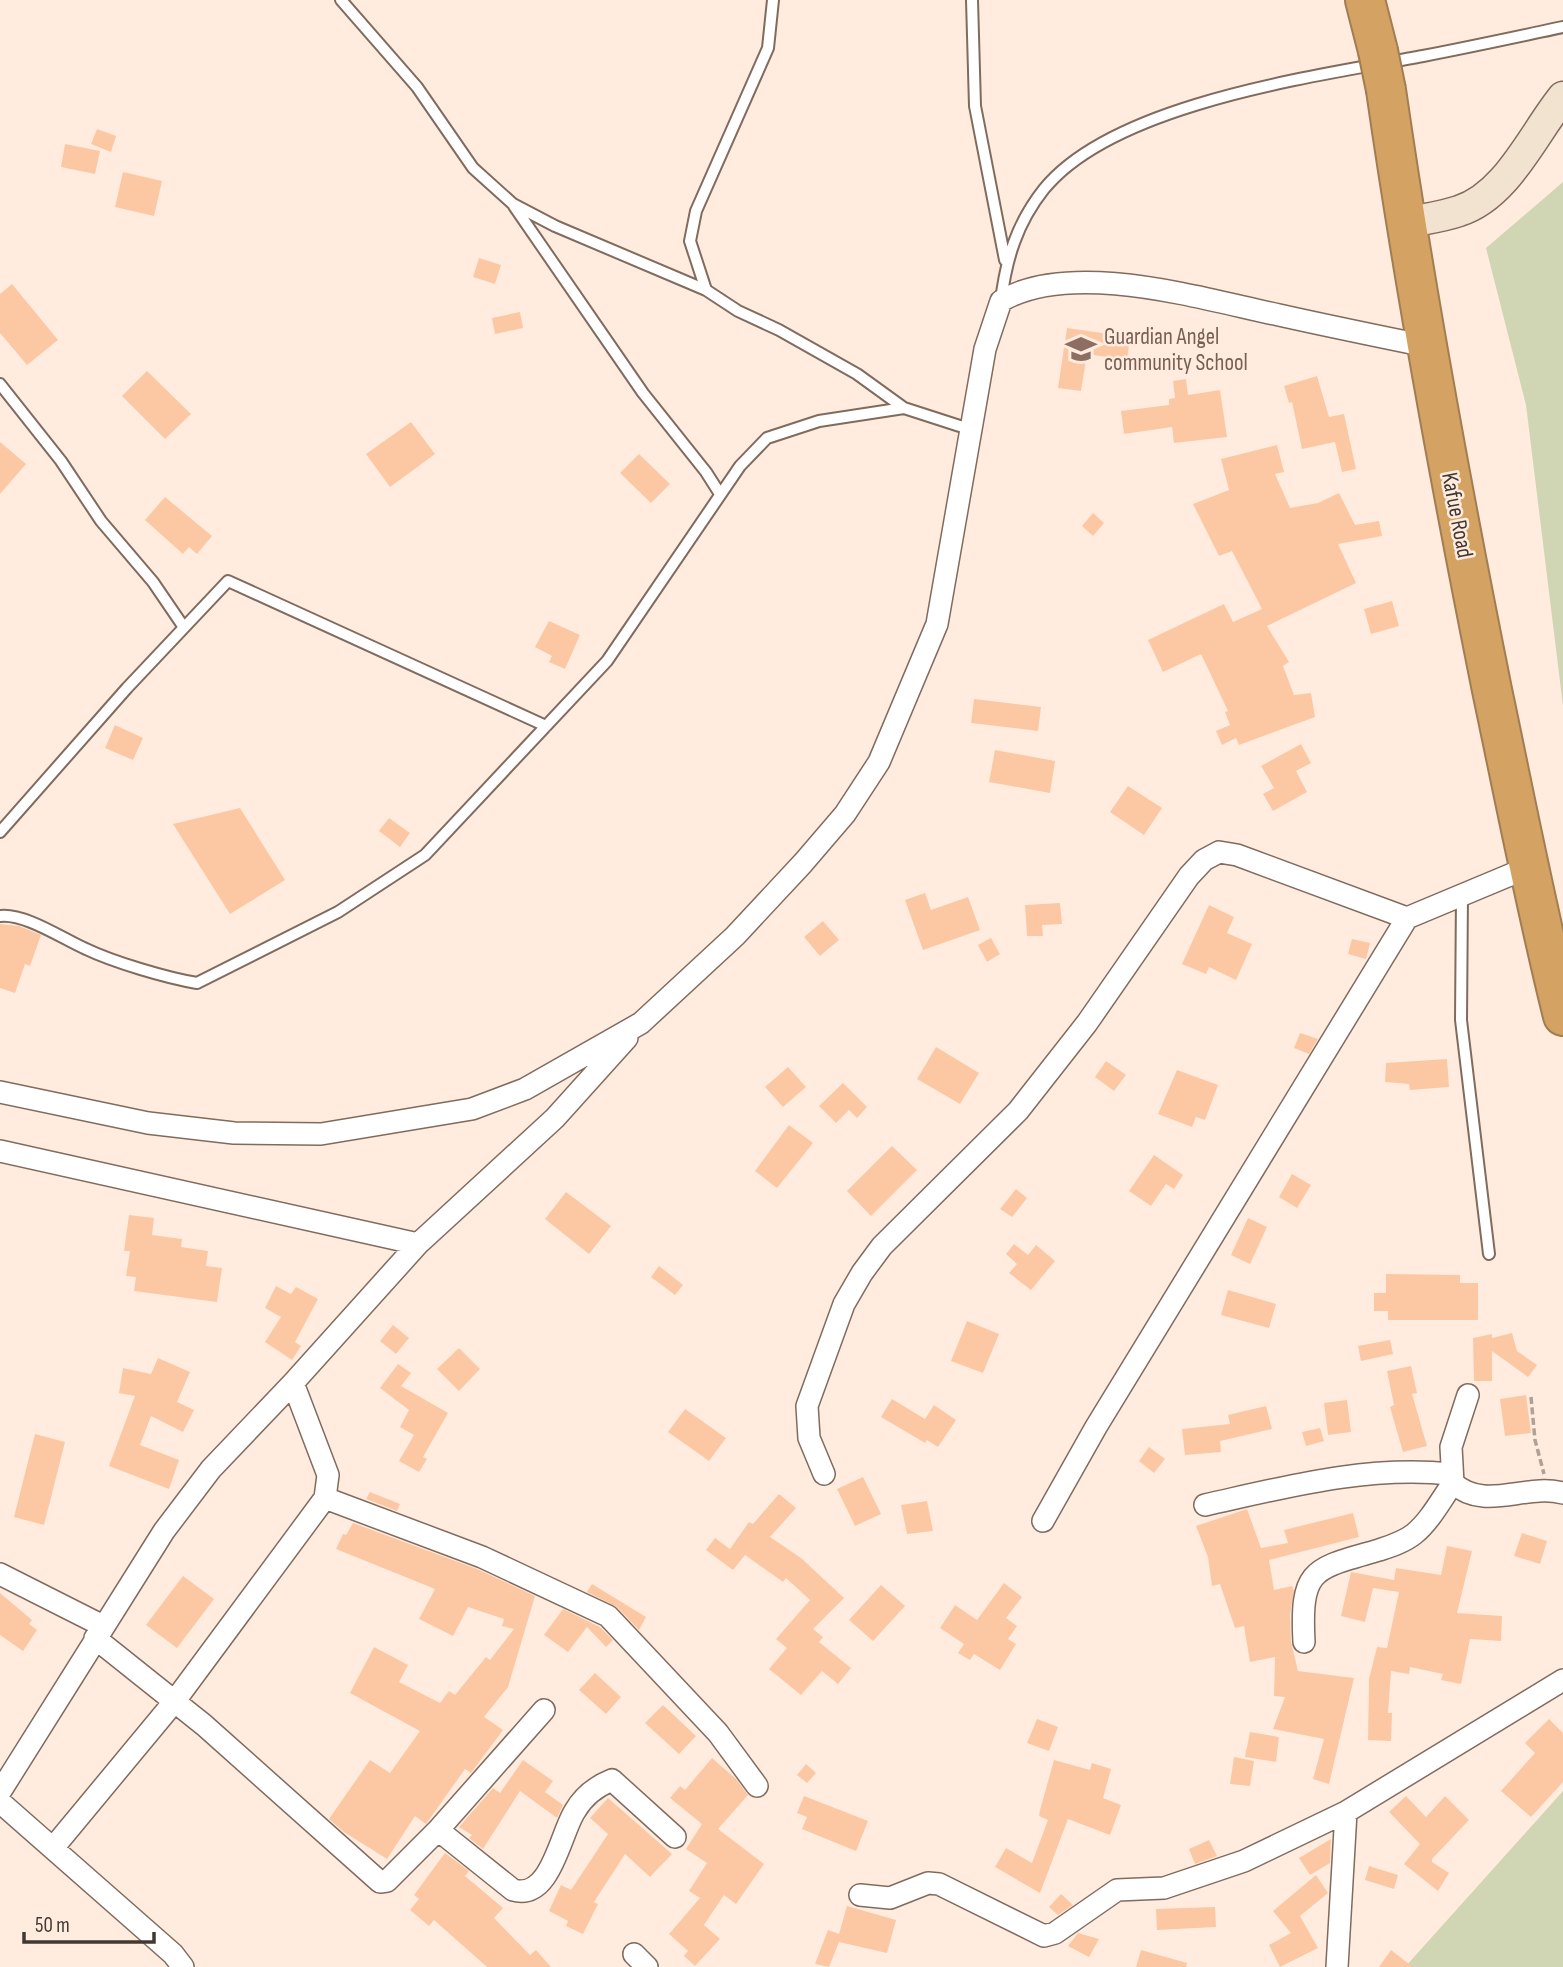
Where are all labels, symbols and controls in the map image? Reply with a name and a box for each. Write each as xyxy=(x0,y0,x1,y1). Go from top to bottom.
place label: Guardian Angel community School xyxy=(1104,323,1248,377)
school or university icon: Guardian Angel community School xyxy=(1064,332,1098,366)
street label: Kafue Road xyxy=(1435,470,1479,560)
scale bar xyxy=(24,1900,154,1944)
text: 50 m xyxy=(35,1913,70,1938)

